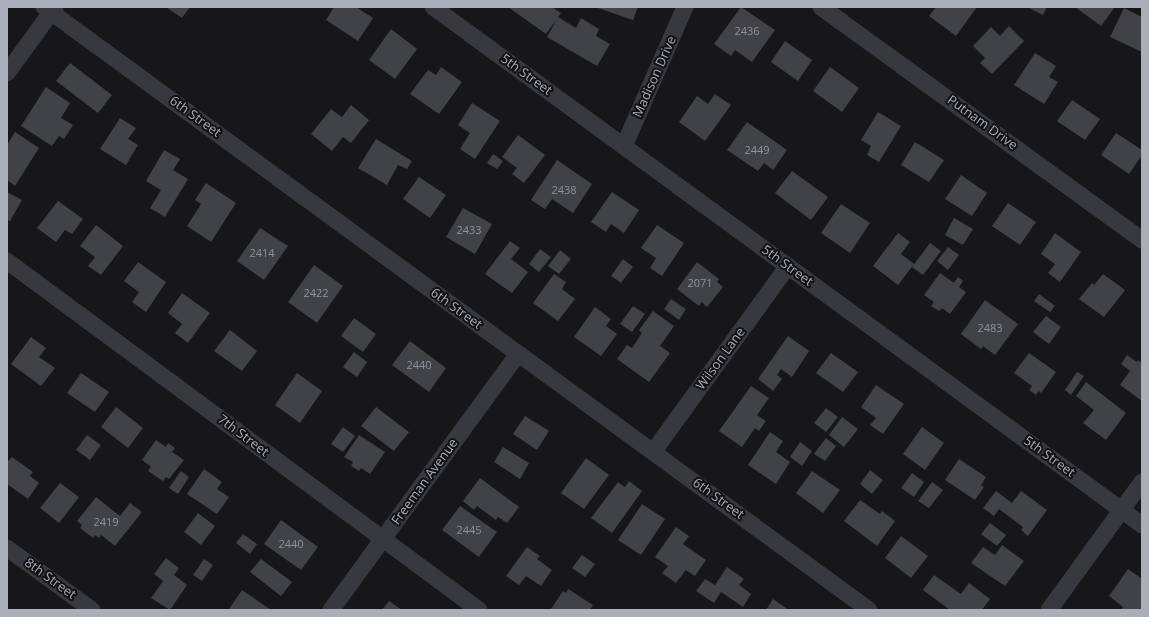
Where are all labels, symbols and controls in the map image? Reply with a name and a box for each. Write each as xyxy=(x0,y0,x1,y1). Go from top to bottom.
house number: 2436 xyxy=(734,25,760,39)
street label: Madison Drive xyxy=(630,34,680,120)
street label: 5th Street xyxy=(497,51,555,99)
street label: Putnam Drive xyxy=(944,92,1020,154)
street label: 6th Street xyxy=(166,93,224,141)
house number: 2449 xyxy=(744,144,770,158)
house number: 2438 xyxy=(551,184,577,198)
house number: 2433 xyxy=(456,224,482,238)
street label: 5th Street xyxy=(758,242,816,290)
house number: 2414 xyxy=(249,247,275,261)
house number: 2071 xyxy=(687,277,713,291)
street label: 6th Street xyxy=(427,285,485,333)
house number: 2422 xyxy=(303,287,329,301)
house number: 2483 xyxy=(977,322,1003,336)
street label: Wilson Lane xyxy=(693,325,749,393)
house number: 2440 xyxy=(406,359,432,373)
street label: 7th Street xyxy=(214,412,272,460)
street label: 5th Street xyxy=(1020,433,1078,481)
street label: Freeman Avenue xyxy=(389,436,461,528)
street label: 6th Street xyxy=(689,475,747,523)
house number: 2419 xyxy=(93,516,119,530)
house number: 2445 xyxy=(456,524,482,538)
house number: 2440 xyxy=(278,538,304,552)
street label: 8th Street xyxy=(21,555,79,603)

